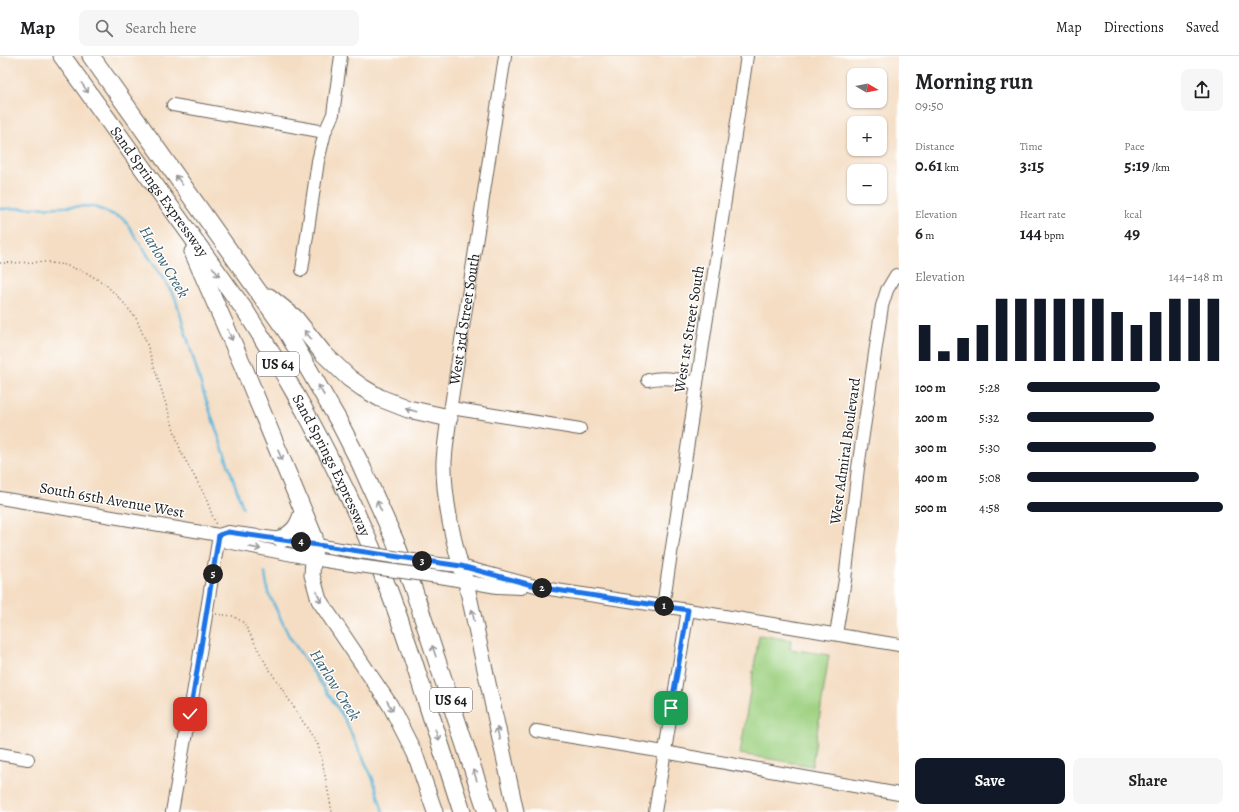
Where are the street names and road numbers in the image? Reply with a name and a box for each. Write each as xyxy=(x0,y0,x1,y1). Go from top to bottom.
street label: Sand Springs Expressway xyxy=(106,122,213,261)
street label: West 3rd Street South xyxy=(444,252,484,387)
street label: West 1st Street South xyxy=(669,264,709,395)
road number: US 64 xyxy=(257,352,299,376)
street label: West Admiral Boulevard xyxy=(825,375,865,527)
street label: Sand Springs Expressway xyxy=(288,390,376,540)
street label: South 65th Avenue West xyxy=(38,477,186,523)
road number: US 64 xyxy=(430,688,472,712)

